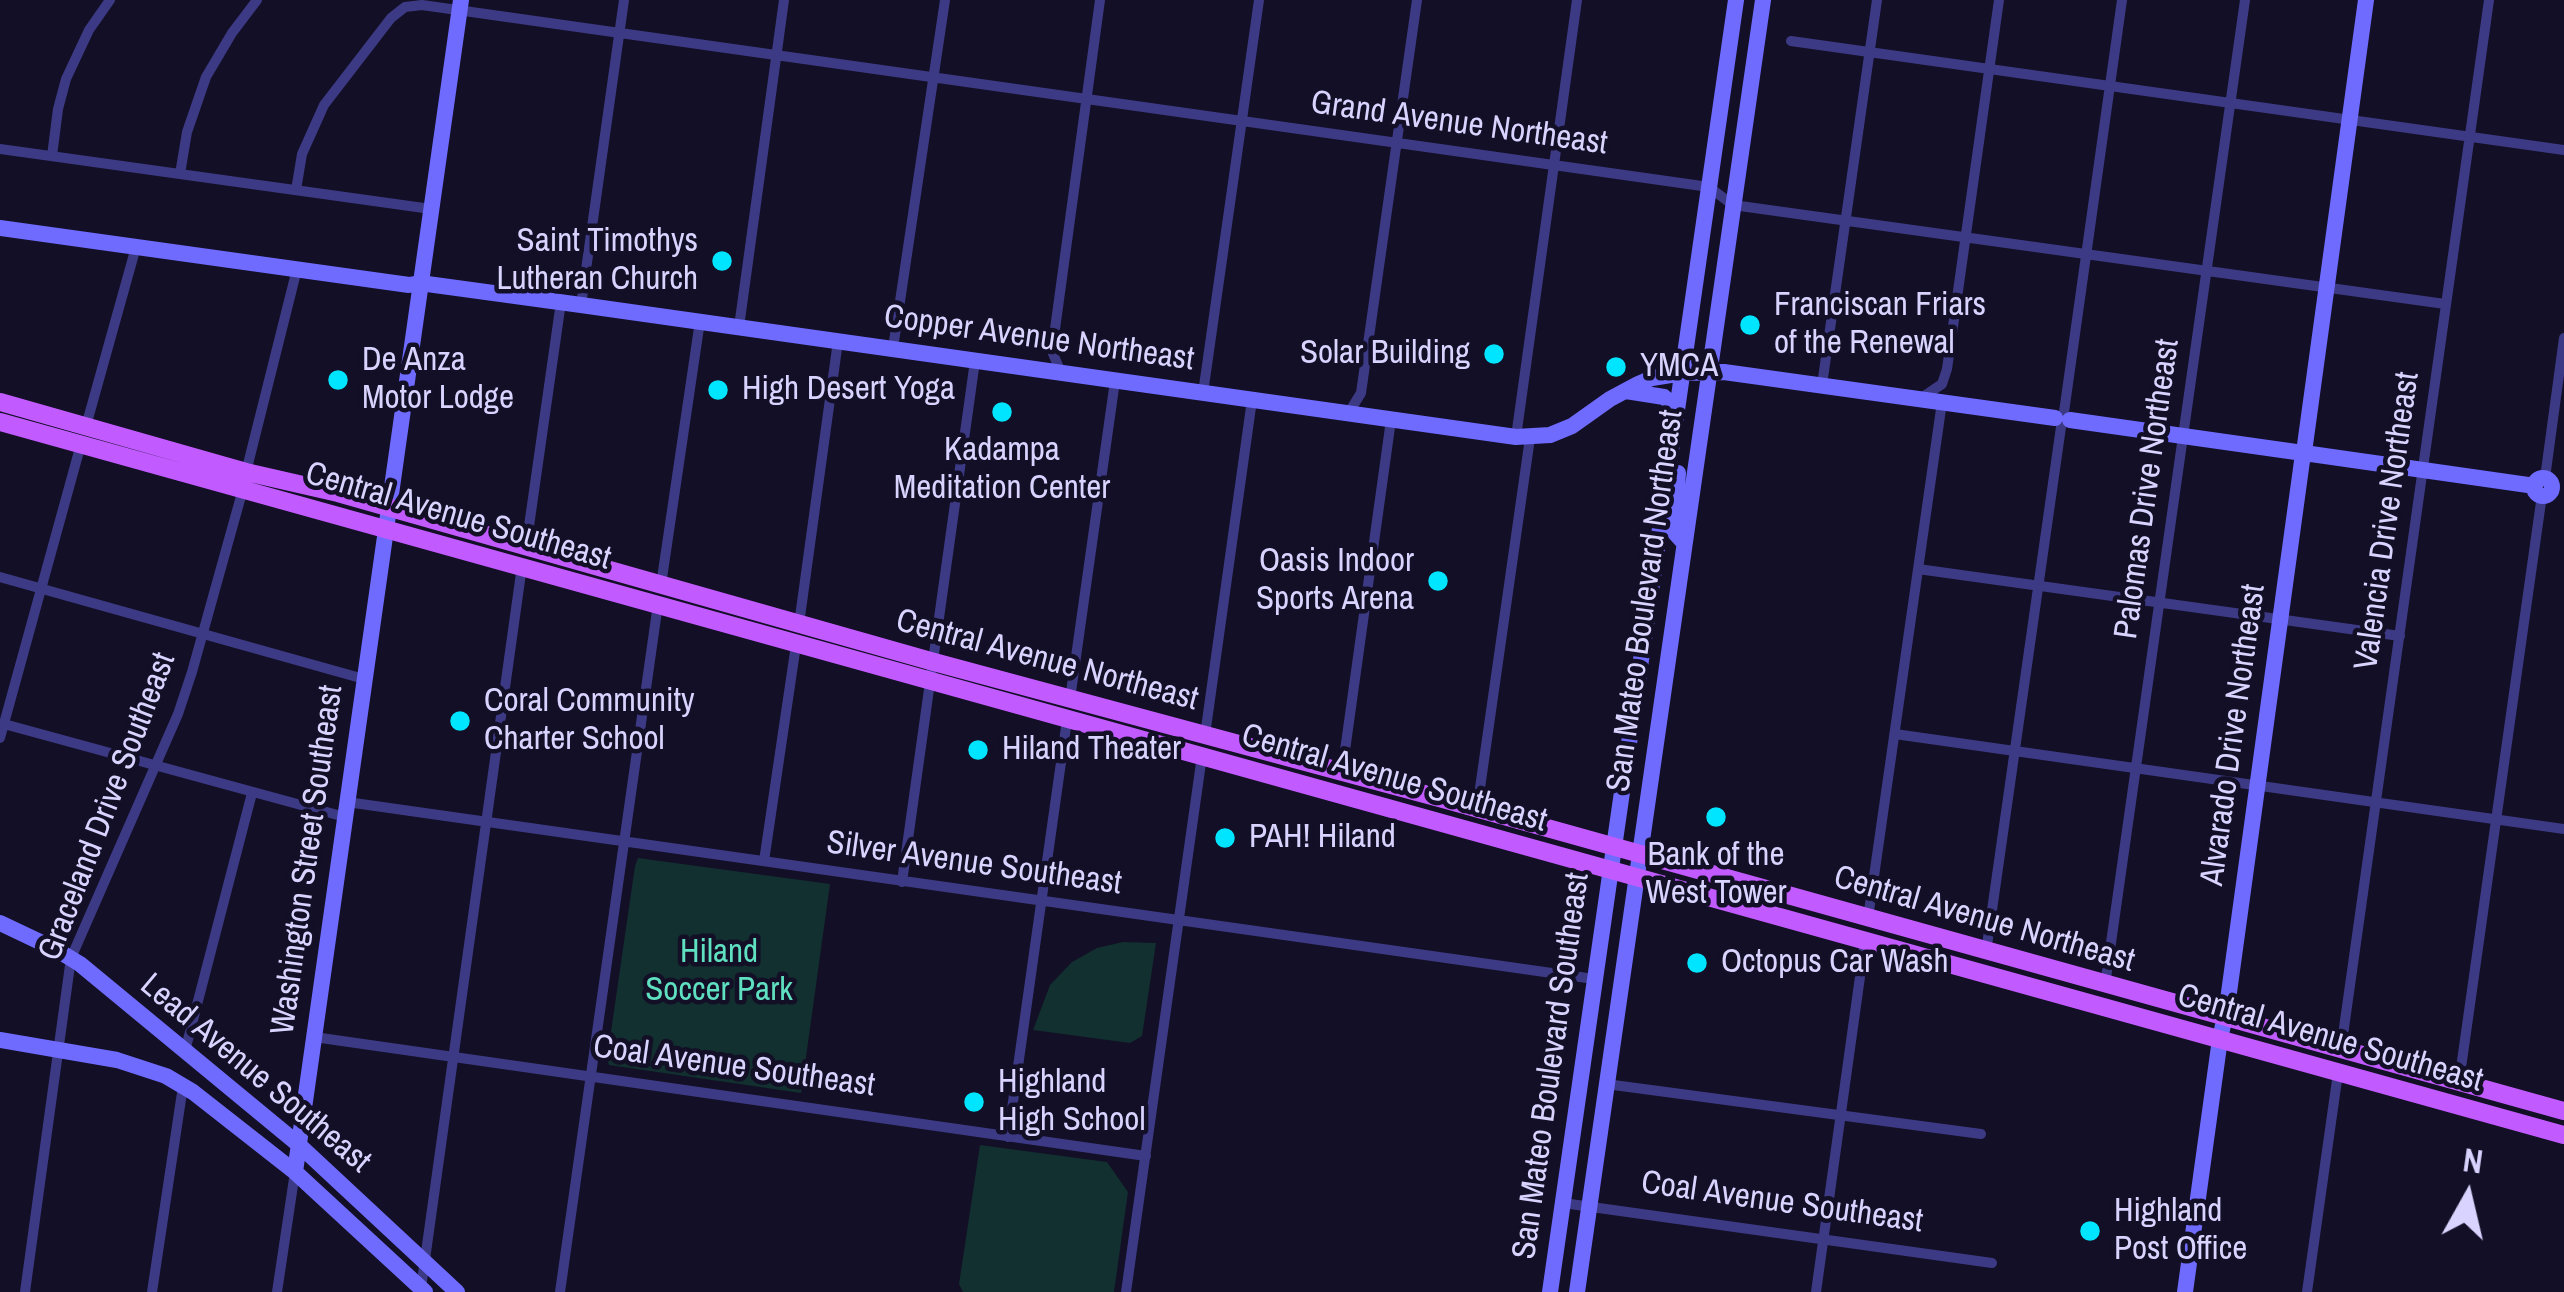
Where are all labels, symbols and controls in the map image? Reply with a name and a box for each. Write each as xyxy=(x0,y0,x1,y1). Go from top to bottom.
street label: Grand Avenue Northeast xyxy=(1308,84,1610,164)
place label: Saint Timothys Lutheran Church xyxy=(496,222,698,300)
marker: Saint Timothys Lutheran Church xyxy=(709,248,735,274)
place label: Franciscan Friars of the Renewal xyxy=(1774,286,1986,364)
street label: Copper Avenue Northeast xyxy=(882,298,1196,380)
marker: Franciscan Friars of the Renewal xyxy=(1737,312,1763,338)
place label: Solar Building xyxy=(1300,334,1470,374)
street label: Palomas Drive Northeast xyxy=(2107,337,2189,641)
place label: De Anza Motor Lodge xyxy=(362,341,514,419)
marker: Solar Building xyxy=(1481,341,1507,367)
place label: YMCA xyxy=(1640,347,1718,387)
marker: YMCA xyxy=(1603,354,1629,380)
marker: De Anza Motor Lodge xyxy=(325,367,351,393)
place label: High Desert Yoga xyxy=(742,370,955,410)
street label: Valencia Drive Northeast xyxy=(2347,370,2429,672)
marker: High Desert Yoga xyxy=(705,377,731,403)
marker: Kadampa Meditation Center xyxy=(989,399,1015,425)
street label: San Mateo Boulevard Northeast xyxy=(1600,408,1692,794)
place label: Kadampa Meditation Center xyxy=(894,431,1110,509)
street label: Central Avenue Southeast xyxy=(301,454,615,580)
place label: Oasis Indoor Sports Arena xyxy=(1256,542,1414,620)
marker: Oasis Indoor Sports Arena xyxy=(1425,568,1451,594)
street label: Alvarado Drive Northeast xyxy=(2193,582,2275,888)
street label: Central Avenue Northeast xyxy=(892,602,1202,720)
street label: Graceland Drive Southeast xyxy=(31,648,185,966)
place label: Coral Community Charter School xyxy=(484,682,695,760)
street label: Washington Street Southeast xyxy=(264,683,352,1037)
marker: Coral Community Charter School xyxy=(447,708,473,734)
street label: Central Avenue Southeast xyxy=(1237,716,1551,842)
place label: Hiland Theater xyxy=(1002,730,1181,770)
marker: Hiland Theater xyxy=(965,737,991,763)
marker: Bank of the West Tower xyxy=(1703,804,1729,830)
place label: PAH! Hiland xyxy=(1249,818,1396,858)
street label: Silver Avenue Southeast xyxy=(824,824,1124,904)
marker: PAH! Hiland xyxy=(1212,825,1238,851)
place label: Bank of the West Tower xyxy=(1646,836,1786,914)
street label: Central Avenue Northeast xyxy=(1829,858,2139,982)
street label: San Mateo Boulevard Southeast xyxy=(1505,870,1599,1262)
park label: Hiland Soccer Park xyxy=(645,933,793,1011)
place label: Octopus Car Wash xyxy=(1721,943,1949,983)
marker: Octopus Car Wash xyxy=(1684,950,1710,976)
street label: Lead Avenue Southeast xyxy=(132,966,378,1182)
street label: Central Avenue Southeast xyxy=(2173,976,2487,1102)
street label: Coal Avenue Southeast xyxy=(591,1028,877,1106)
place label: Highland High School xyxy=(998,1063,1145,1141)
marker: Highland High School xyxy=(961,1089,987,1115)
north arrow xyxy=(2408,1136,2528,1256)
text: N xyxy=(2460,1137,2486,1183)
street label: Coal Avenue Southeast xyxy=(1639,1164,1925,1242)
place label: Highland Post Office xyxy=(2114,1192,2247,1270)
marker: Highland Post Office xyxy=(2077,1218,2103,1244)

